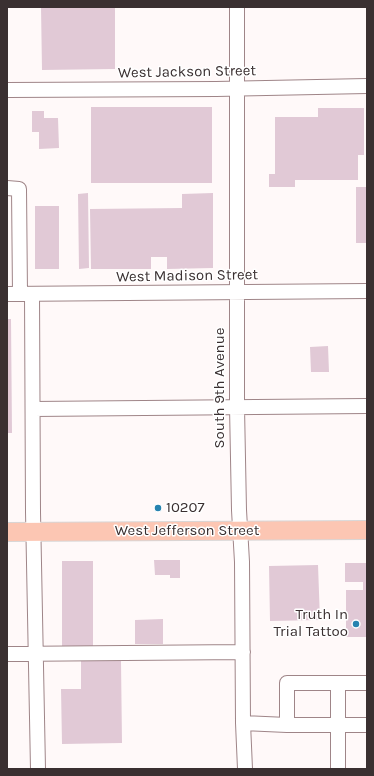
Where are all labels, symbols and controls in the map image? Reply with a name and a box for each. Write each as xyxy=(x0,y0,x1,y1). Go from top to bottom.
street label: West Jackson Street xyxy=(118,62,256,82)
street label: West Madison Street xyxy=(116,266,258,286)
street label: South 9th Avenue xyxy=(211,328,229,448)
place label: 10207 xyxy=(166,499,204,517)
marker: 10207 xyxy=(153,503,163,513)
street label: West Jefferson Street xyxy=(115,522,259,540)
place label: Truth In Trial Tattoo xyxy=(274,606,348,641)
marker: Truth In Trial Tattoo xyxy=(351,619,361,629)

